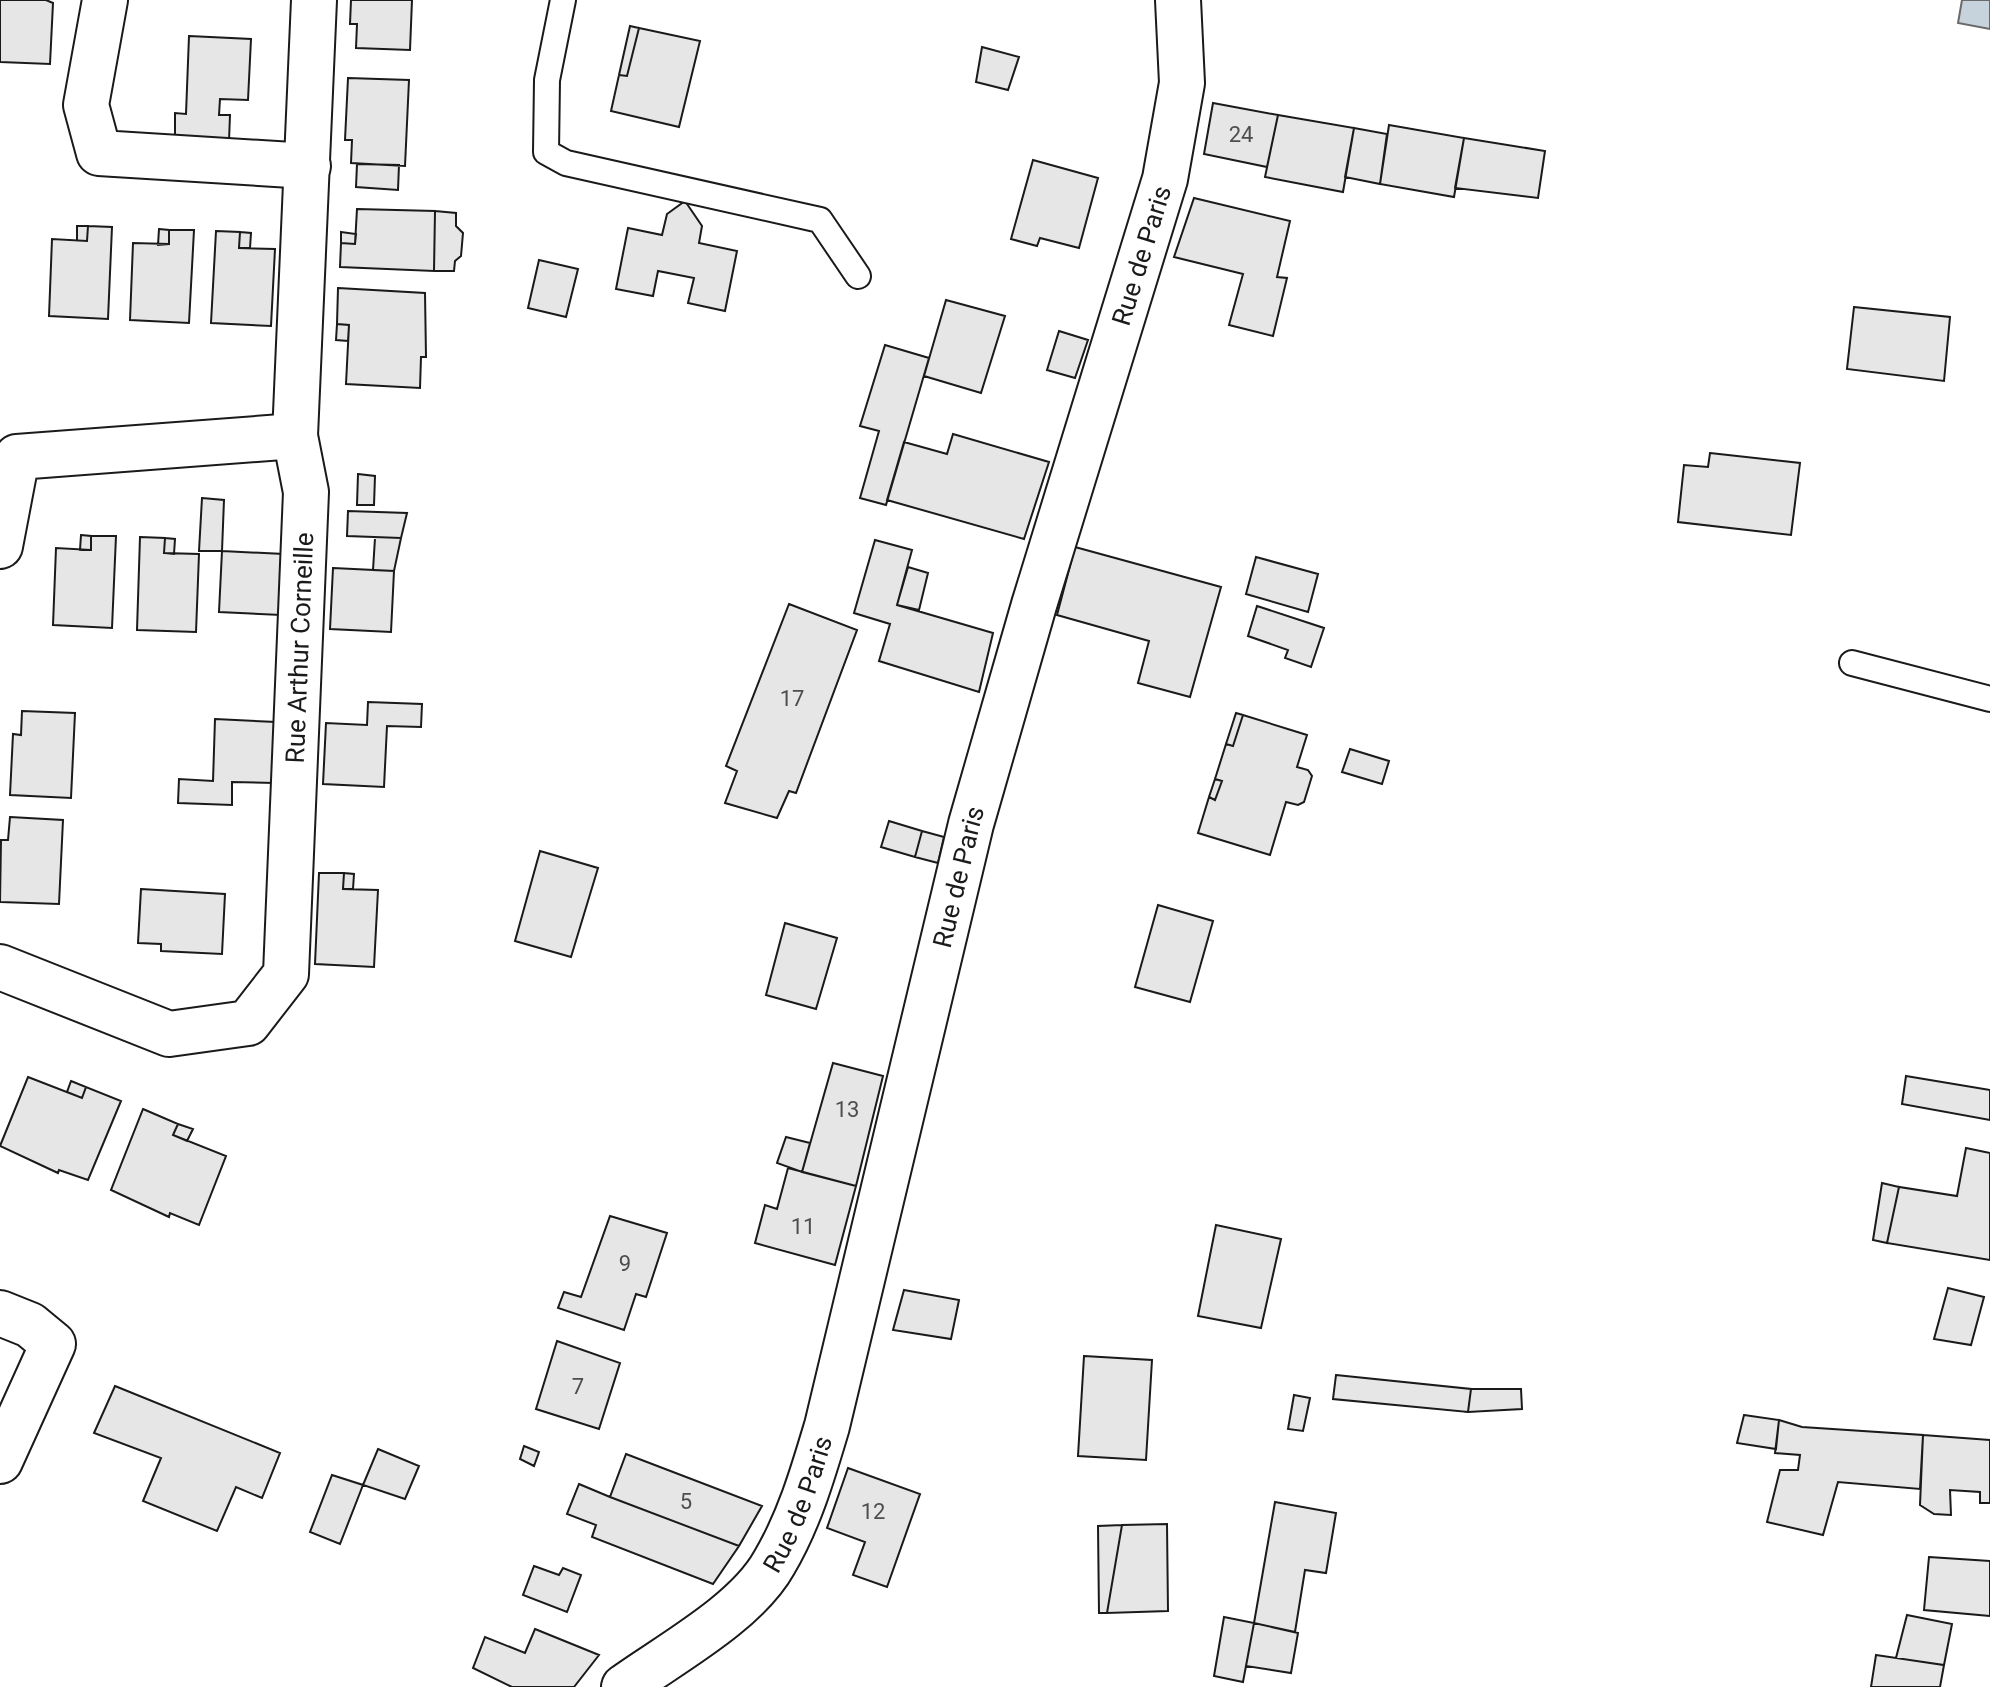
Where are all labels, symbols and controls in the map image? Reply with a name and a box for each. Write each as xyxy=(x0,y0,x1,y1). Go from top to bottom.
house number: 24 xyxy=(1229,122,1253,147)
street label: Rue de Paris xyxy=(1106,182,1177,329)
street label: Rue Arthur Corneille xyxy=(280,532,319,764)
house number: 17 xyxy=(780,686,804,711)
street label: Rue de Paris xyxy=(927,803,990,951)
house number: 13 xyxy=(835,1097,859,1122)
house number: 11 xyxy=(791,1214,815,1239)
house number: 9 xyxy=(619,1251,631,1276)
house number: 7 xyxy=(572,1374,584,1399)
street label: Rue de Paris xyxy=(757,1432,838,1578)
house number: 5 xyxy=(680,1489,692,1514)
house number: 12 xyxy=(861,1499,885,1524)

